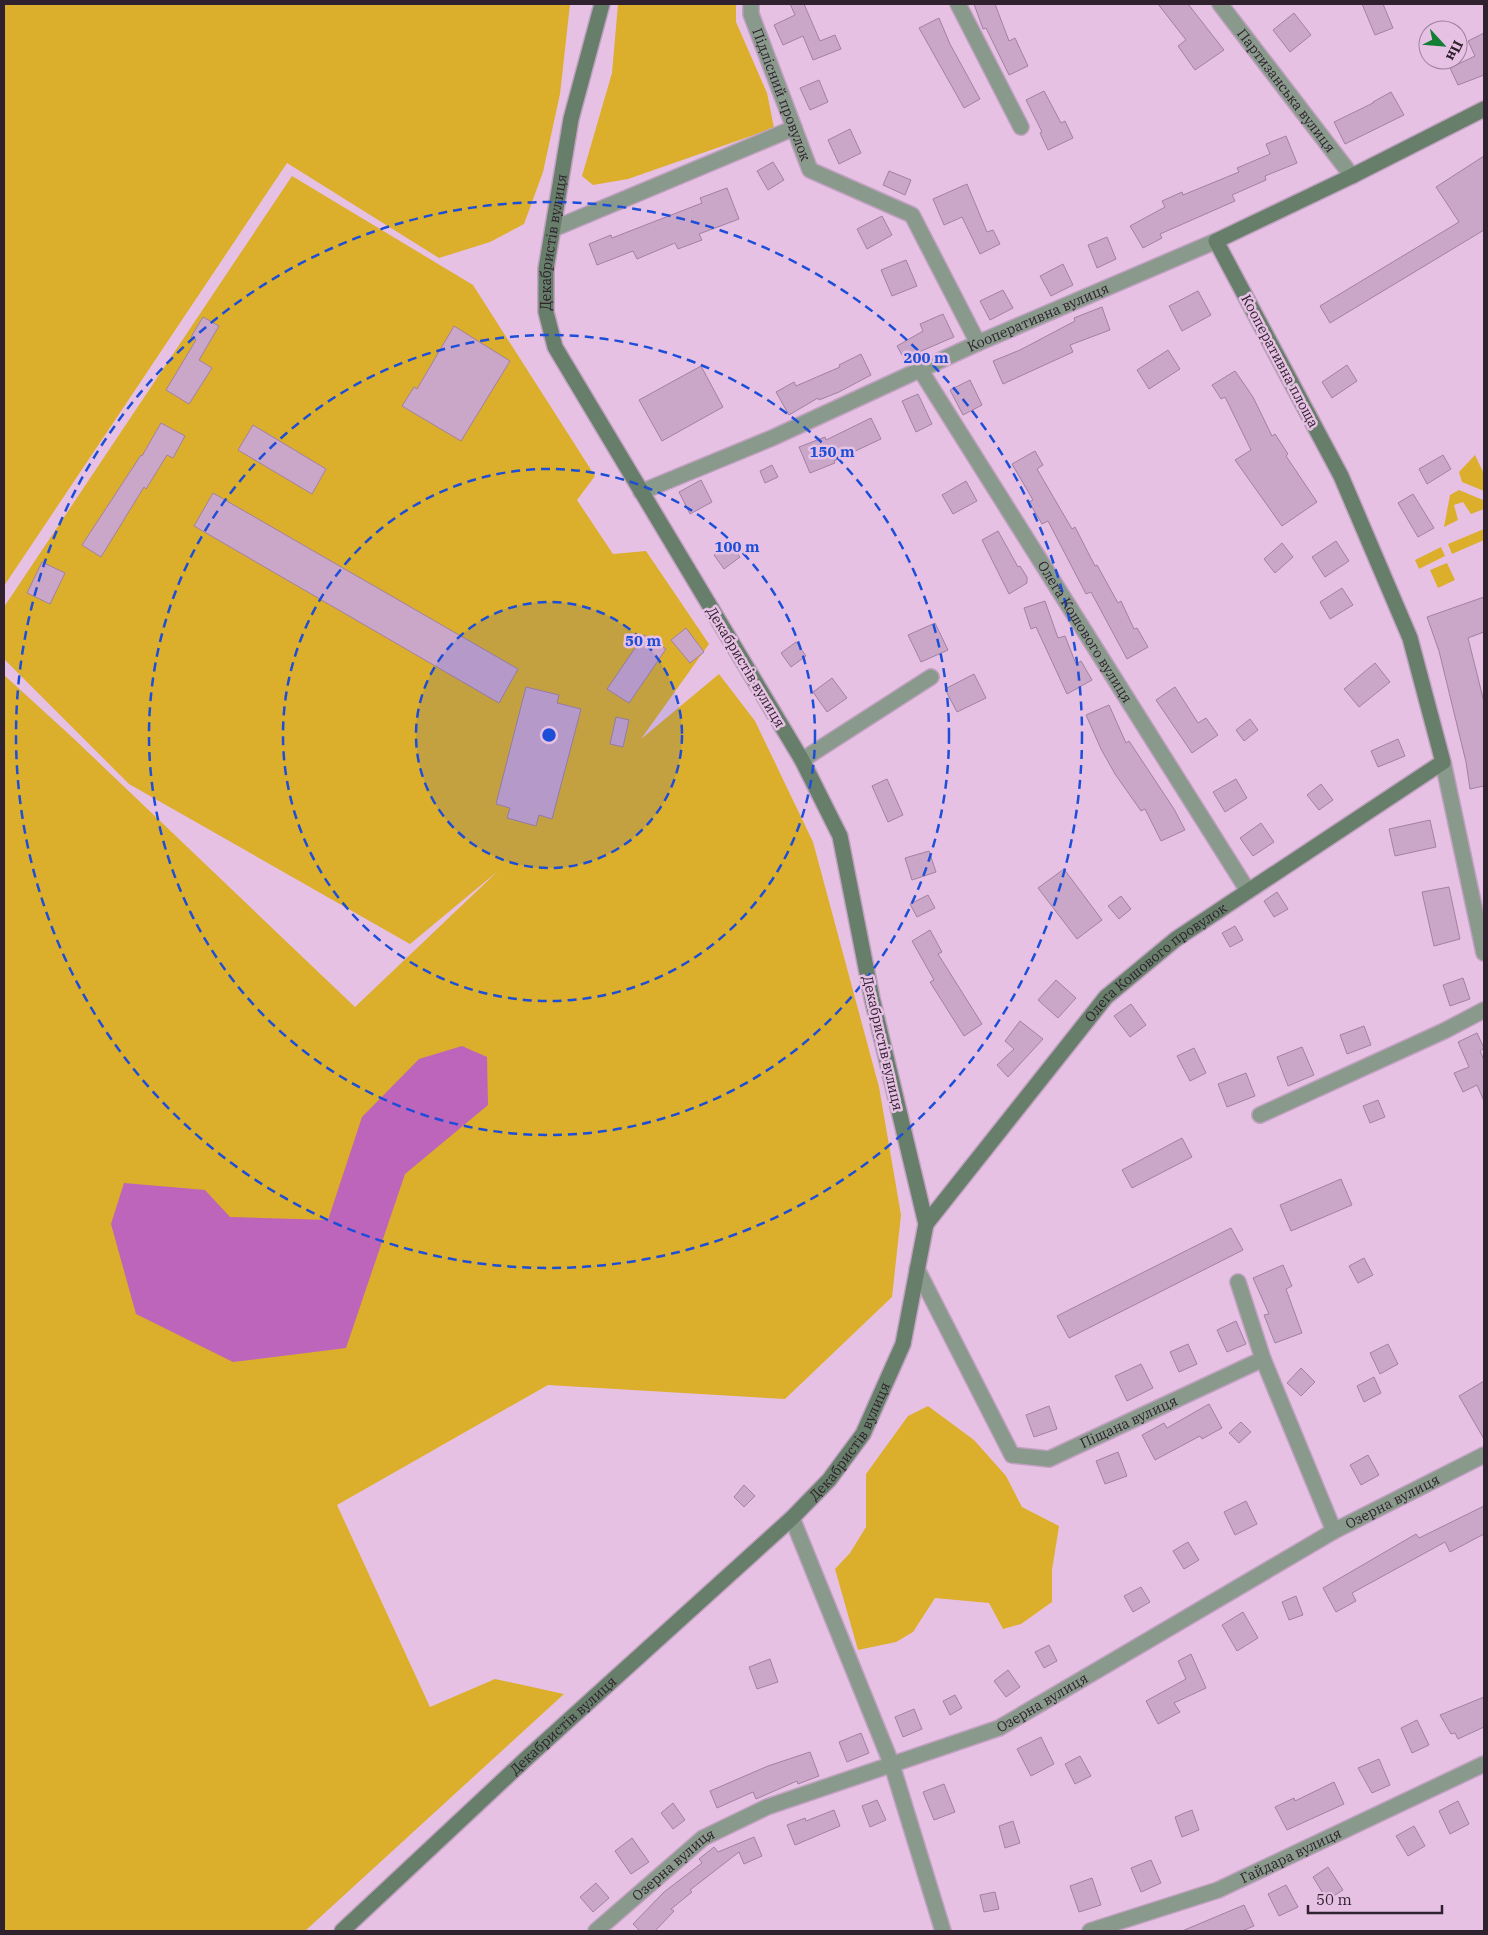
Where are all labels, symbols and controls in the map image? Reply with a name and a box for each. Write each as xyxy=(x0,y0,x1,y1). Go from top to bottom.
north arrow xyxy=(1418,20,1468,70)
street label: Партизанська вулиця xyxy=(1233,25,1340,156)
street label: Підлісний провулок xyxy=(748,26,815,163)
text: Пн xyxy=(1442,37,1467,64)
street label: Декабристів вулиця xyxy=(537,172,571,311)
street label: Кооперативна вулиця xyxy=(964,279,1112,356)
street label: Кооперативна площа xyxy=(1237,291,1323,431)
text: 200 m xyxy=(903,348,949,367)
text: 150 m xyxy=(809,442,855,461)
text: 100 m xyxy=(714,537,760,556)
street label: Олега Кошового вулиця xyxy=(1034,557,1136,706)
street label: Декабристів вулиця xyxy=(703,603,789,731)
text: 50 m xyxy=(625,631,661,650)
centre of rings xyxy=(540,726,558,744)
street label: Олега Кошового провулок xyxy=(1081,899,1230,1026)
street label: Декабристів вулиця xyxy=(859,974,907,1112)
street label: Декабристів вулиця xyxy=(805,1379,894,1504)
street label: Піщана вулиця xyxy=(1077,1391,1180,1452)
street label: Озерна вулиця xyxy=(1342,1470,1442,1533)
street label: Озерна вулиця xyxy=(993,1669,1091,1737)
street label: Декабристів вулиця xyxy=(506,1672,620,1778)
street label: Гайдара вулиця xyxy=(1237,1824,1344,1887)
street label: Озерна вулиця xyxy=(628,1825,718,1905)
scale bar xyxy=(1308,1882,1442,1914)
text: 50 m xyxy=(1316,1890,1352,1909)

